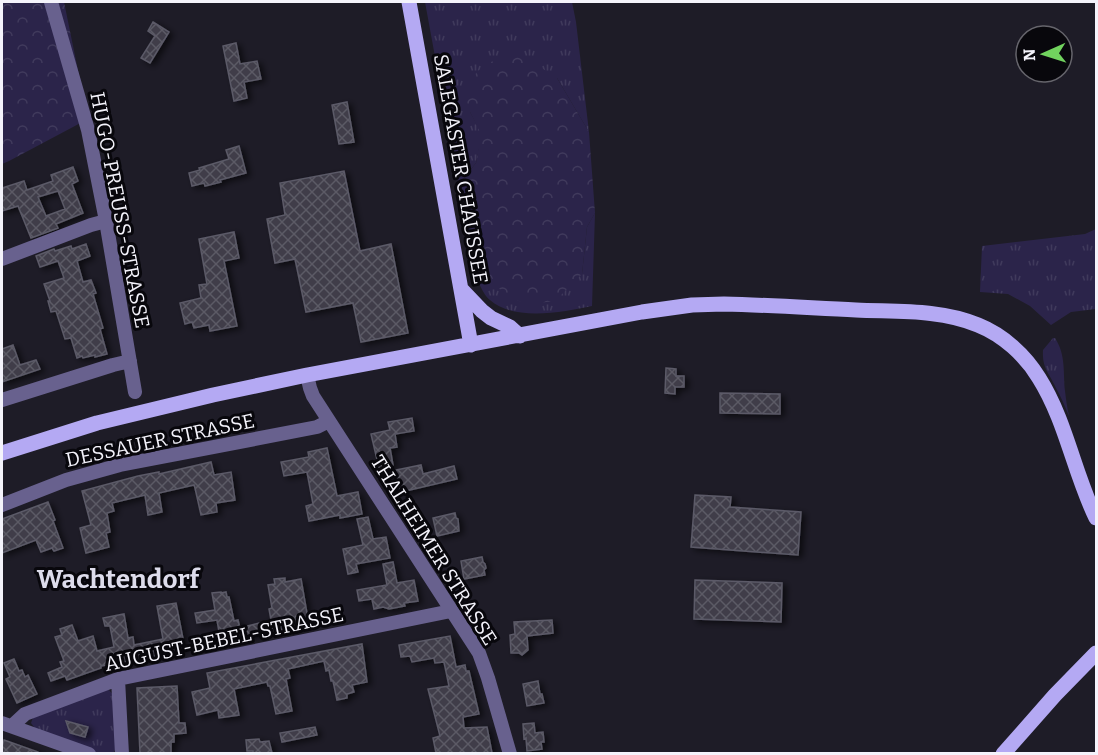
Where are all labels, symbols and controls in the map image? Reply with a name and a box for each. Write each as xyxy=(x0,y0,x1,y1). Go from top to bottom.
north arrow xyxy=(1014,24,1074,84)
text: N xyxy=(1020,48,1039,61)
street label: SALEGASTER CHAUSSEE xyxy=(429,52,493,286)
street label: HUGO-PREUSS-STRASSE xyxy=(85,90,155,330)
street label: DESSAUER STRASSE xyxy=(63,408,257,472)
street label: THALHEIMER STRASSE xyxy=(366,451,502,649)
district label: Wachtendorf xyxy=(37,564,201,595)
street label: AUGUST-BEBEL-STRASSE xyxy=(102,602,346,676)

